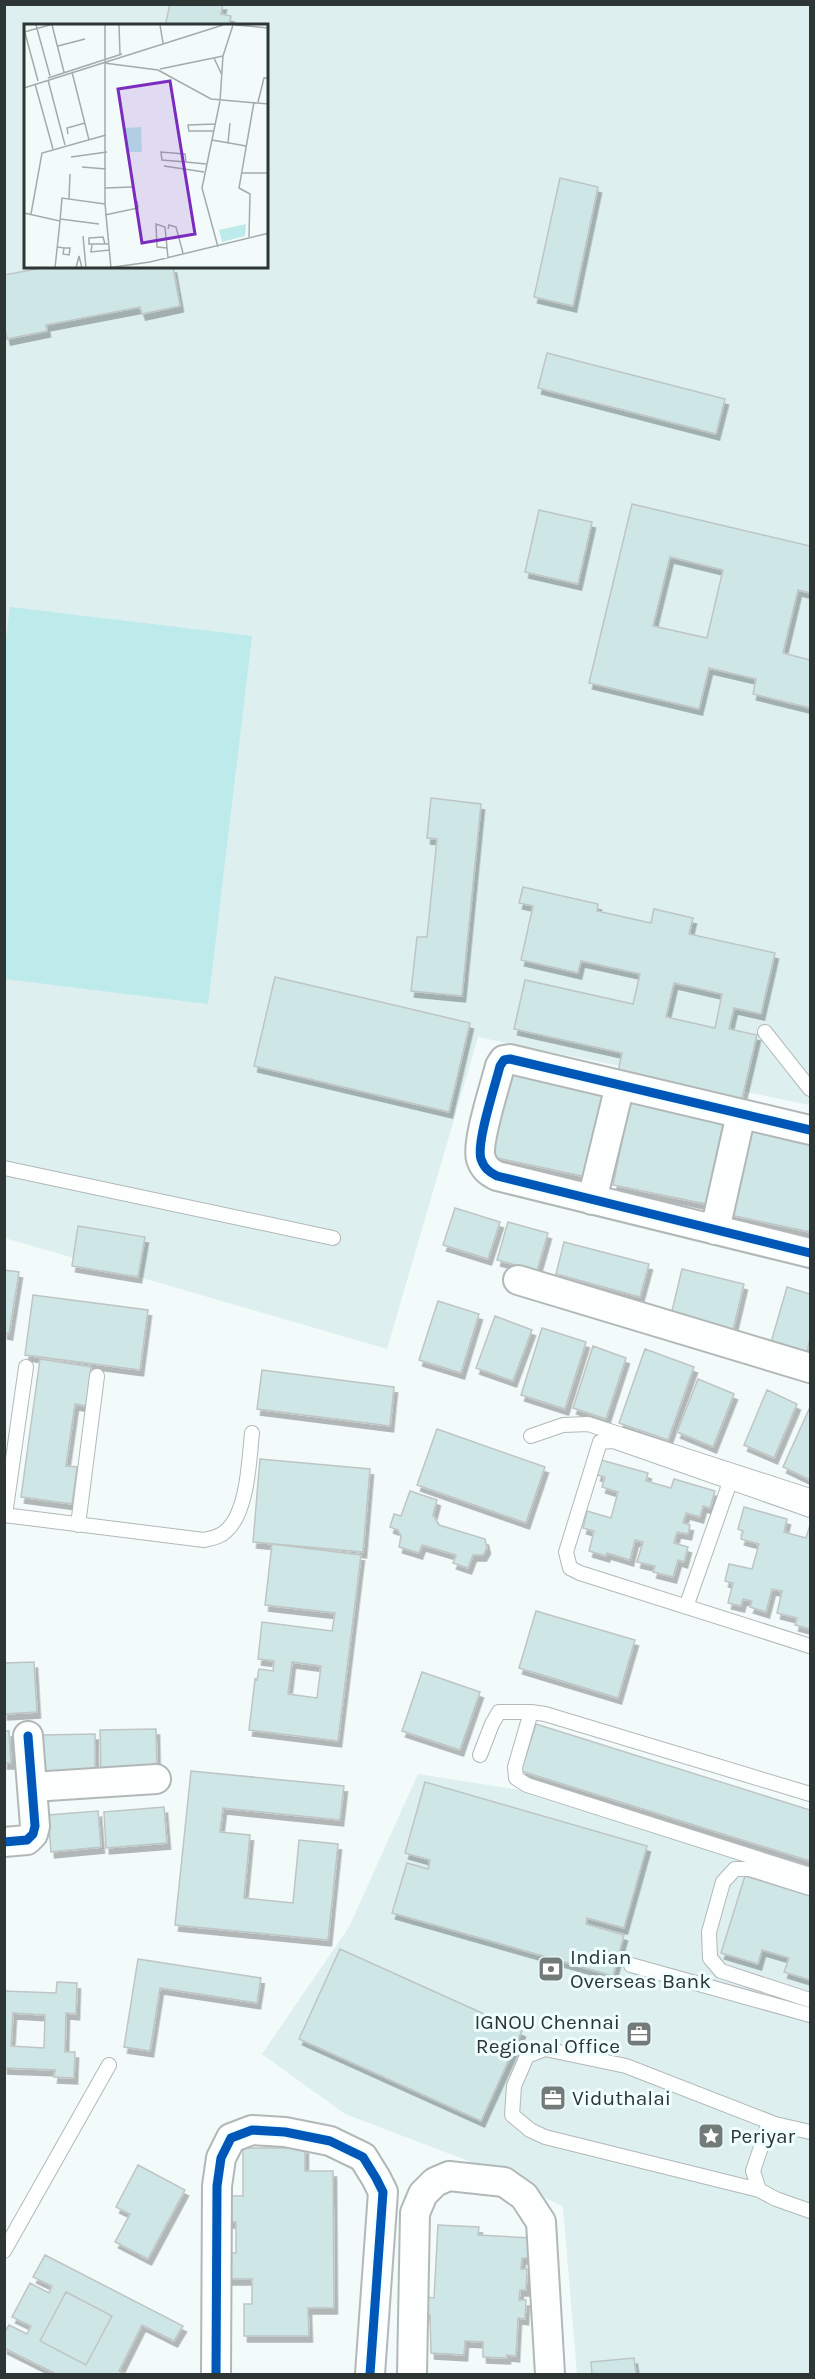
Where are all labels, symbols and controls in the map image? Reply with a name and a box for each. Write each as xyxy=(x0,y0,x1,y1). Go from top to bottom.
inset map xyxy=(24,24,268,268)
place label: Indian Overseas Bank xyxy=(570,1945,711,1993)
bank icon: Indian Overseas Bank xyxy=(536,1954,566,1984)
place label: IGNOU Chennai Regional Office xyxy=(474,2010,620,2058)
office icon: IGNOU Chennai Regional Office xyxy=(624,2019,654,2049)
office icon: Viduthalai xyxy=(538,2083,568,2113)
place label: Viduthalai xyxy=(572,2086,671,2110)
place icon: Periyar xyxy=(696,2121,726,2151)
place label: Periyar xyxy=(730,2124,796,2148)

